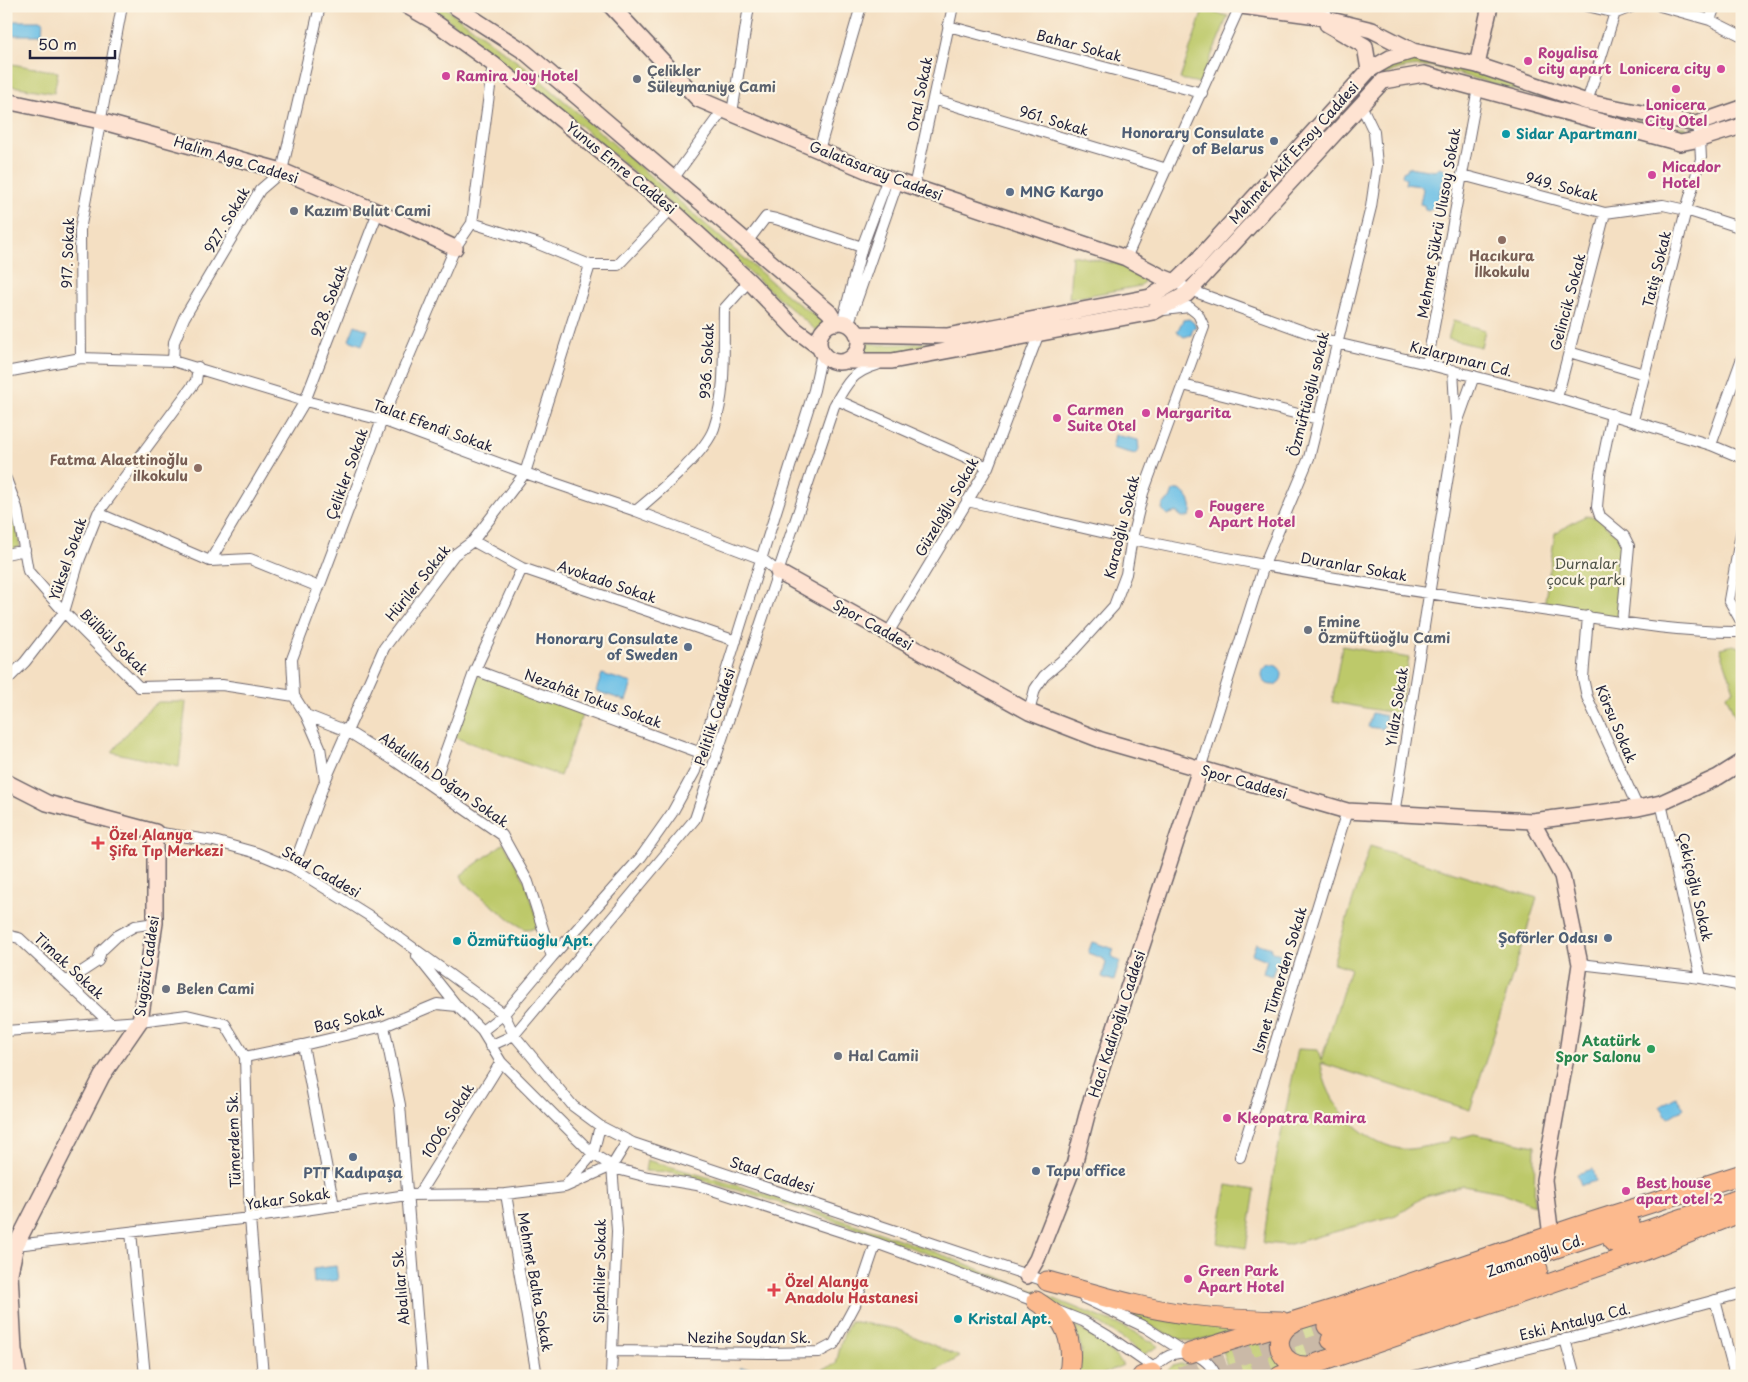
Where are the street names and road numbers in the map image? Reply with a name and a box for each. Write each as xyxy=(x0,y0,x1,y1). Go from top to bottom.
street label: Bahar Sokak xyxy=(1034,24,1124,67)
street label: Oral Sokak xyxy=(901,55,938,133)
street label: Mehmet Akif Ersoy Caddesi xyxy=(1224,77,1363,228)
street label: 961. Sokak xyxy=(1017,100,1092,141)
street label: Yunus Emre Caddesi xyxy=(562,116,681,219)
street label: Mehmet Şükrü Ulusoy Sokak xyxy=(1411,126,1466,320)
street label: Halim Aga Caddesi xyxy=(171,131,301,189)
street label: Galatasaray Caddesi xyxy=(806,135,946,206)
street label: 949. Sokak xyxy=(1523,167,1601,206)
street label: 927. Sokak xyxy=(198,183,255,257)
street label: 917. Sokak xyxy=(56,217,79,289)
street label: Tatiş Sokak xyxy=(1637,228,1676,309)
street label: Gelincik Sokak xyxy=(1544,251,1591,353)
street label: 928. Sokak xyxy=(305,262,352,340)
street label: 936. Sokak xyxy=(694,322,719,400)
street label: Özmüftüoğlu sokak xyxy=(1283,329,1334,459)
street label: Kızlarpınarı Cd. xyxy=(1407,336,1515,381)
street label: Talat Efendi Sokak xyxy=(370,394,496,457)
street label: Çelikler Sokak xyxy=(320,425,373,523)
street label: Güzeloğlu Sokak xyxy=(910,453,984,560)
street label: Karaoğlu Sokak xyxy=(1098,473,1145,581)
street label: Yüksel Sokak xyxy=(43,514,92,603)
street label: Hüriler Sokak xyxy=(380,540,455,625)
street label: Duranlar Sokak xyxy=(1299,547,1409,586)
street label: Avokado Sokak xyxy=(555,555,659,608)
street label: Spor Caddesi xyxy=(829,594,917,655)
street label: Bülbül Sokak xyxy=(75,603,154,680)
street label: Nezahât Tokus Sokak xyxy=(521,664,665,733)
street label: Pelitlik Caddesi xyxy=(689,665,740,768)
street label: Yıldız Sokak xyxy=(1380,666,1413,748)
street label: Körsu Sokak xyxy=(1591,681,1642,766)
street label: Abdullah Doğan Sokak xyxy=(375,727,513,832)
street label: Spor Caddesi xyxy=(1199,759,1290,804)
street label: Çekiçoğlu Sokak xyxy=(1673,830,1718,943)
street label: Stad Caddesi xyxy=(278,841,365,903)
street label: Ismet Tümerden Sokak xyxy=(1247,904,1312,1056)
street label: Sugözü Caddesi xyxy=(129,914,164,1018)
street label: Timak Sokak xyxy=(30,927,109,1004)
street label: Haci Kadiroğlu Caddesi xyxy=(1083,947,1150,1100)
street label: Baç Sokak xyxy=(311,1000,386,1037)
street label: 1006. Sokak xyxy=(416,1079,479,1162)
street label: Tümerdem Sk. xyxy=(221,1092,246,1188)
street label: Stad Caddesi xyxy=(727,1151,817,1198)
street label: Yakar Sokak xyxy=(244,1182,332,1215)
street label: Mehmet Balta Sokak xyxy=(513,1211,558,1353)
street label: Sipahiler Sokak xyxy=(588,1218,611,1324)
street label: Zamanoğlu Cd. xyxy=(1483,1229,1586,1282)
street label: Abalılar Sk. xyxy=(387,1246,414,1326)
street label: Eski Antalya Cd. xyxy=(1517,1298,1633,1345)
street label: Nezihe Soydan Sk. xyxy=(687,1327,811,1348)

